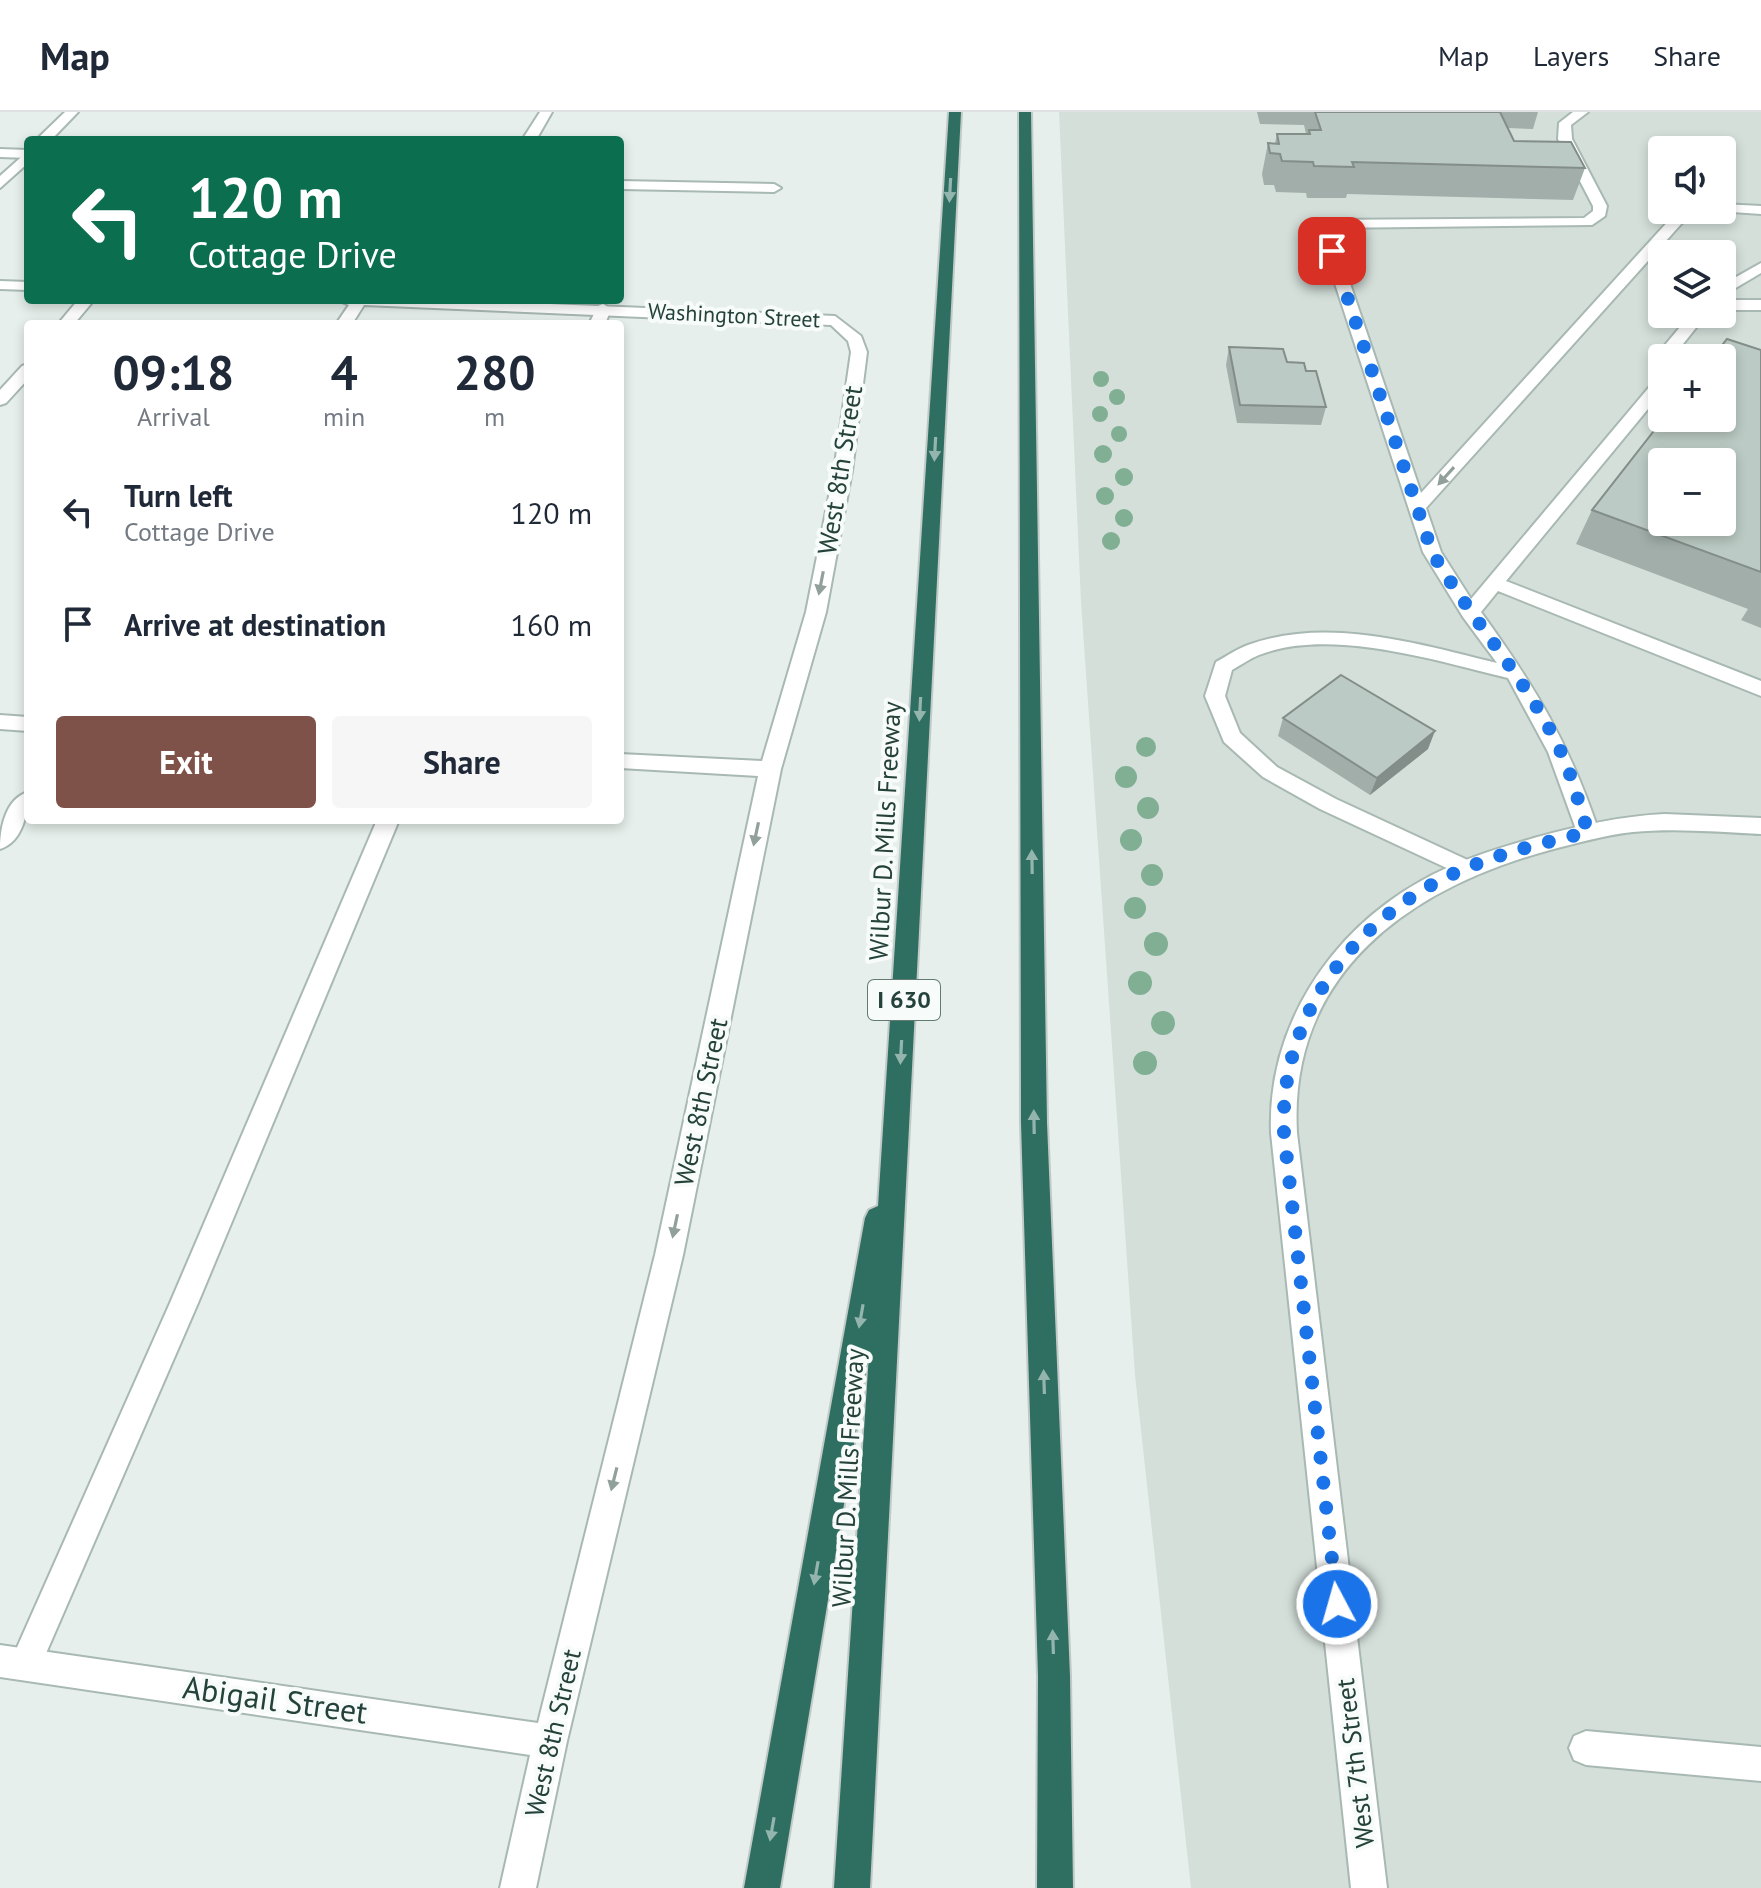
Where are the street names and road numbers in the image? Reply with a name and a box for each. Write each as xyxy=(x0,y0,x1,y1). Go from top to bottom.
street label: Washington Street xyxy=(647,297,821,334)
street label: West 8th Street xyxy=(810,383,869,557)
street label: Wilbur D. Mills Freeway xyxy=(861,701,908,961)
road number: I 630 xyxy=(868,980,940,1020)
street label: West 8th Street xyxy=(667,1015,734,1189)
street label: Wilbur D. Mills Freeway xyxy=(824,1348,871,1608)
street label: West 8th Street xyxy=(517,1646,588,1820)
street label: Abigail Street xyxy=(180,1665,370,1733)
street label: West 7th Street xyxy=(1328,1676,1381,1850)

